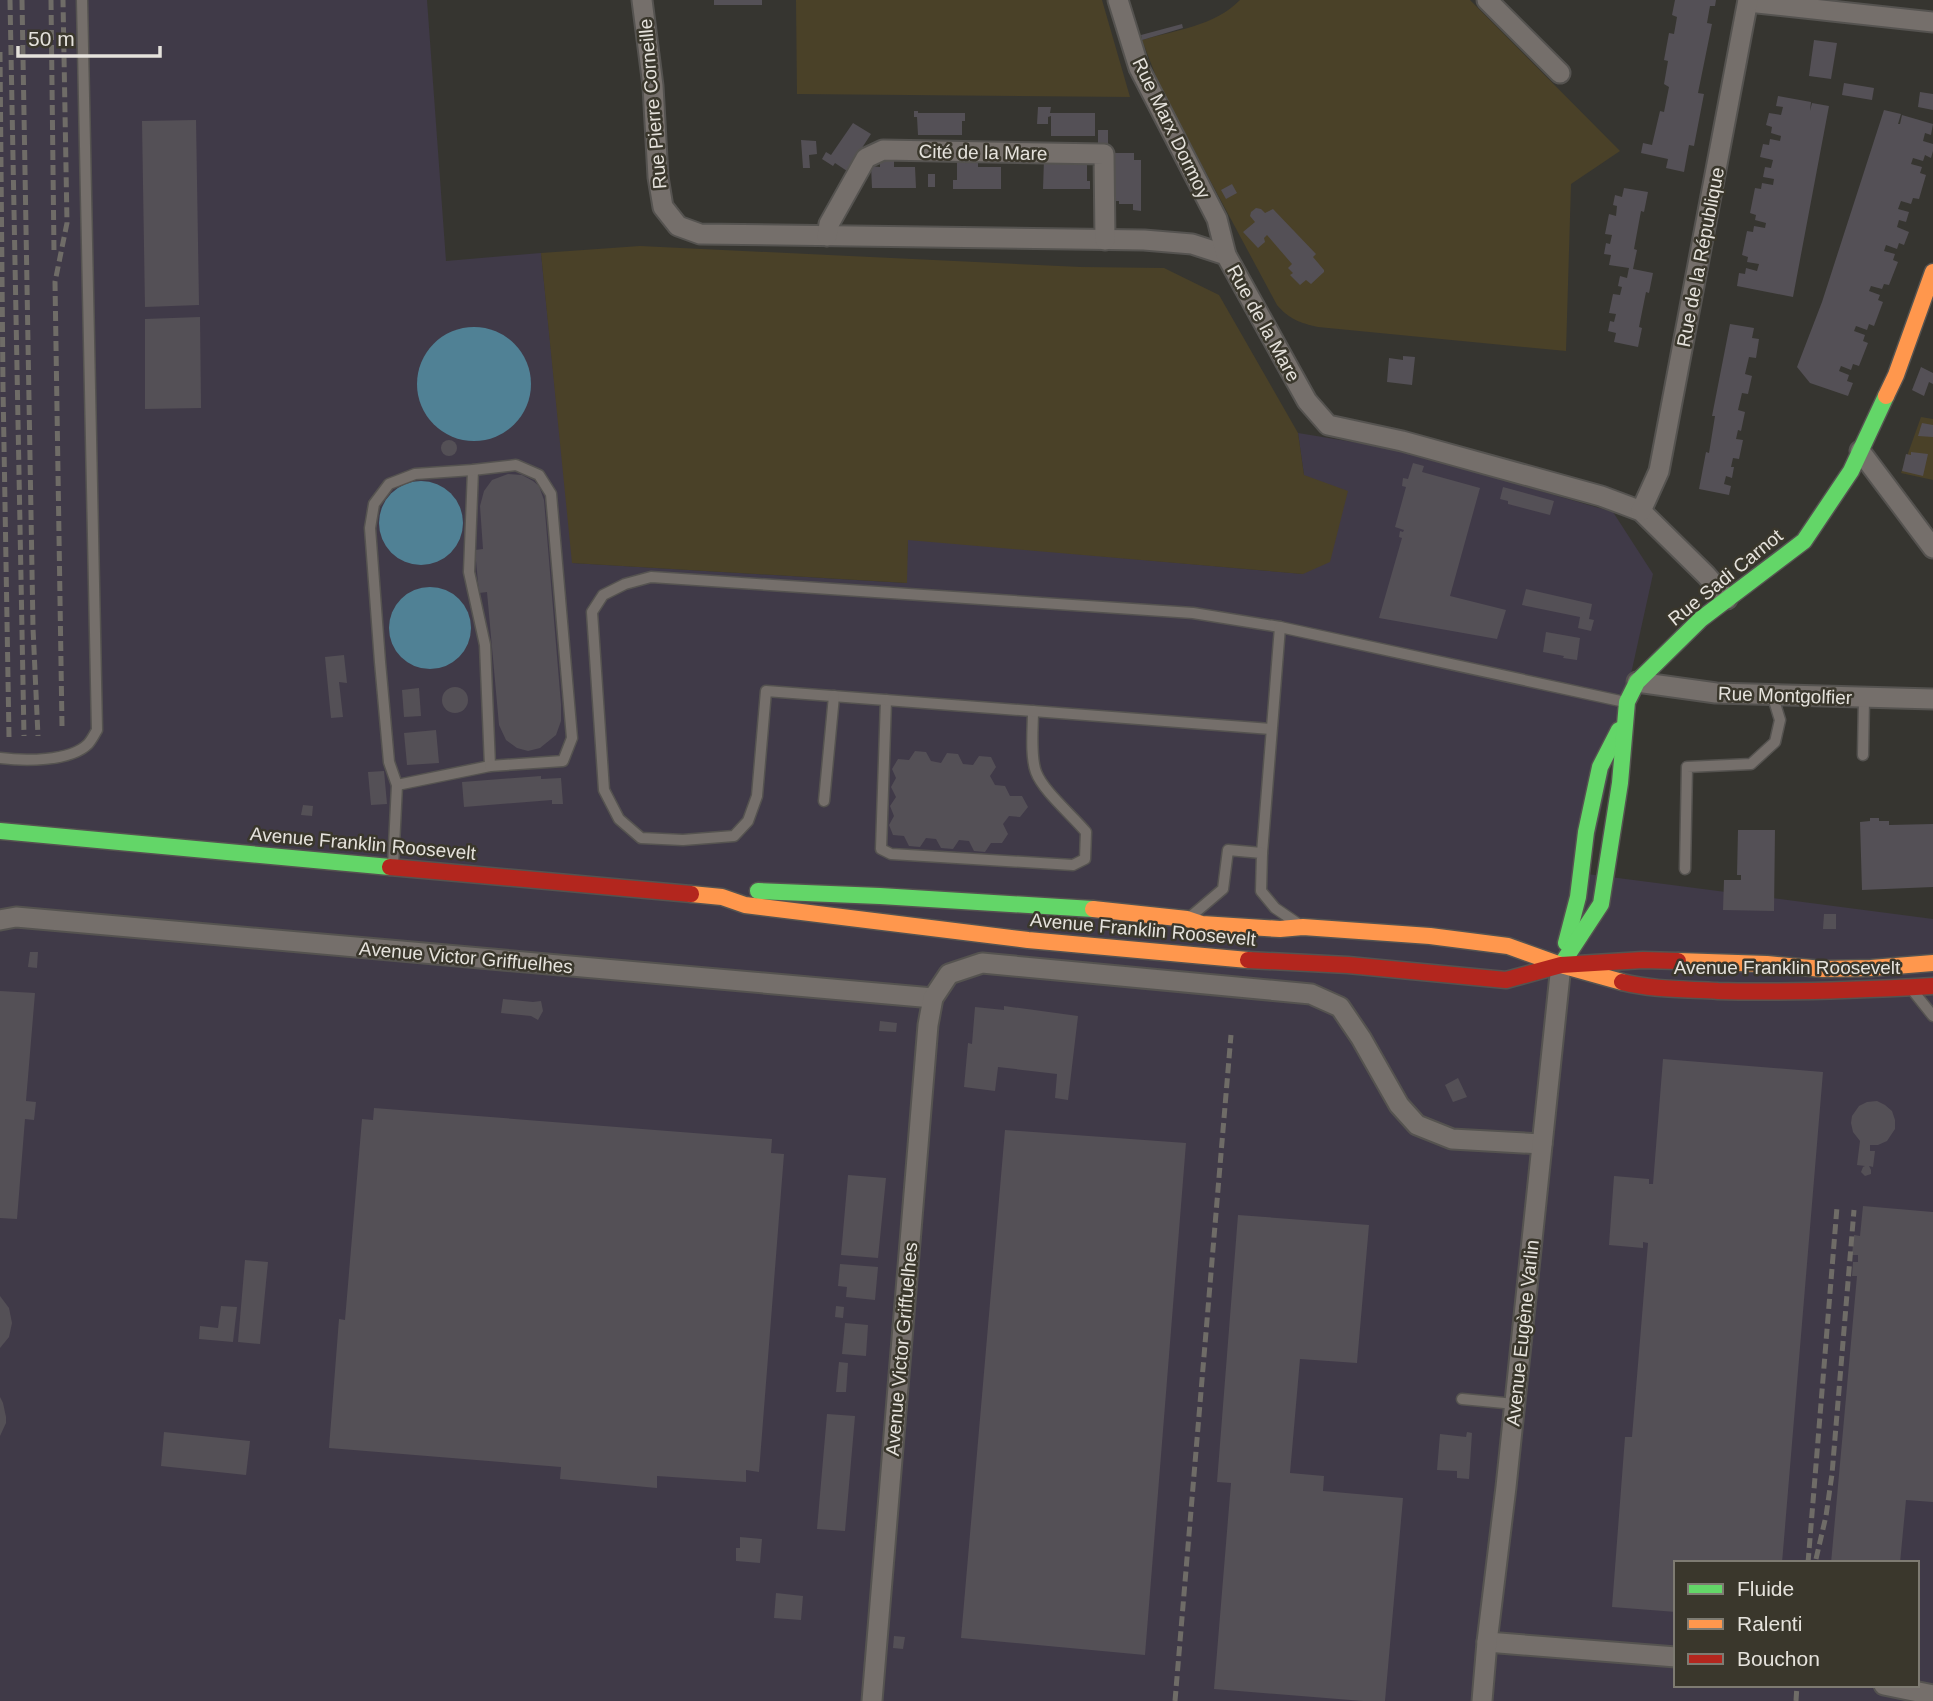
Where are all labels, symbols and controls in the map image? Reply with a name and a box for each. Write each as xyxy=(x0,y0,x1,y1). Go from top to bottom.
scale bar xyxy=(18,14,159,58)
street label: Rue Pierre Corneille xyxy=(635,18,670,190)
text: 50 m xyxy=(28,27,75,50)
street label: Rue Marx Dormoy xyxy=(1128,54,1215,203)
street label: Cité de la Mare xyxy=(918,141,1048,164)
street label: Rue de la République xyxy=(1673,165,1728,349)
street label: Rue de la Mare xyxy=(1223,261,1304,385)
street label: Rue Sadi Carnot xyxy=(1664,525,1787,630)
street label: Rue Montgolfier xyxy=(1718,683,1853,708)
street label: Avenue Franklin Roosevelt xyxy=(249,823,478,864)
street label: Avenue Franklin Roosevelt xyxy=(1029,909,1258,950)
street label: Avenue Victor Griffuelhes xyxy=(358,938,574,977)
street label: Avenue Franklin Roosevelt xyxy=(1674,957,1901,978)
street label: Avenue Eugène Varlin xyxy=(1502,1239,1543,1427)
street label: Avenue Victor Griffuelhes xyxy=(882,1241,921,1457)
legend xyxy=(1674,1561,1919,1687)
text: Fluide xyxy=(1737,1577,1794,1600)
text: Ralenti xyxy=(1737,1612,1802,1635)
text: Bouchon xyxy=(1737,1647,1820,1670)

